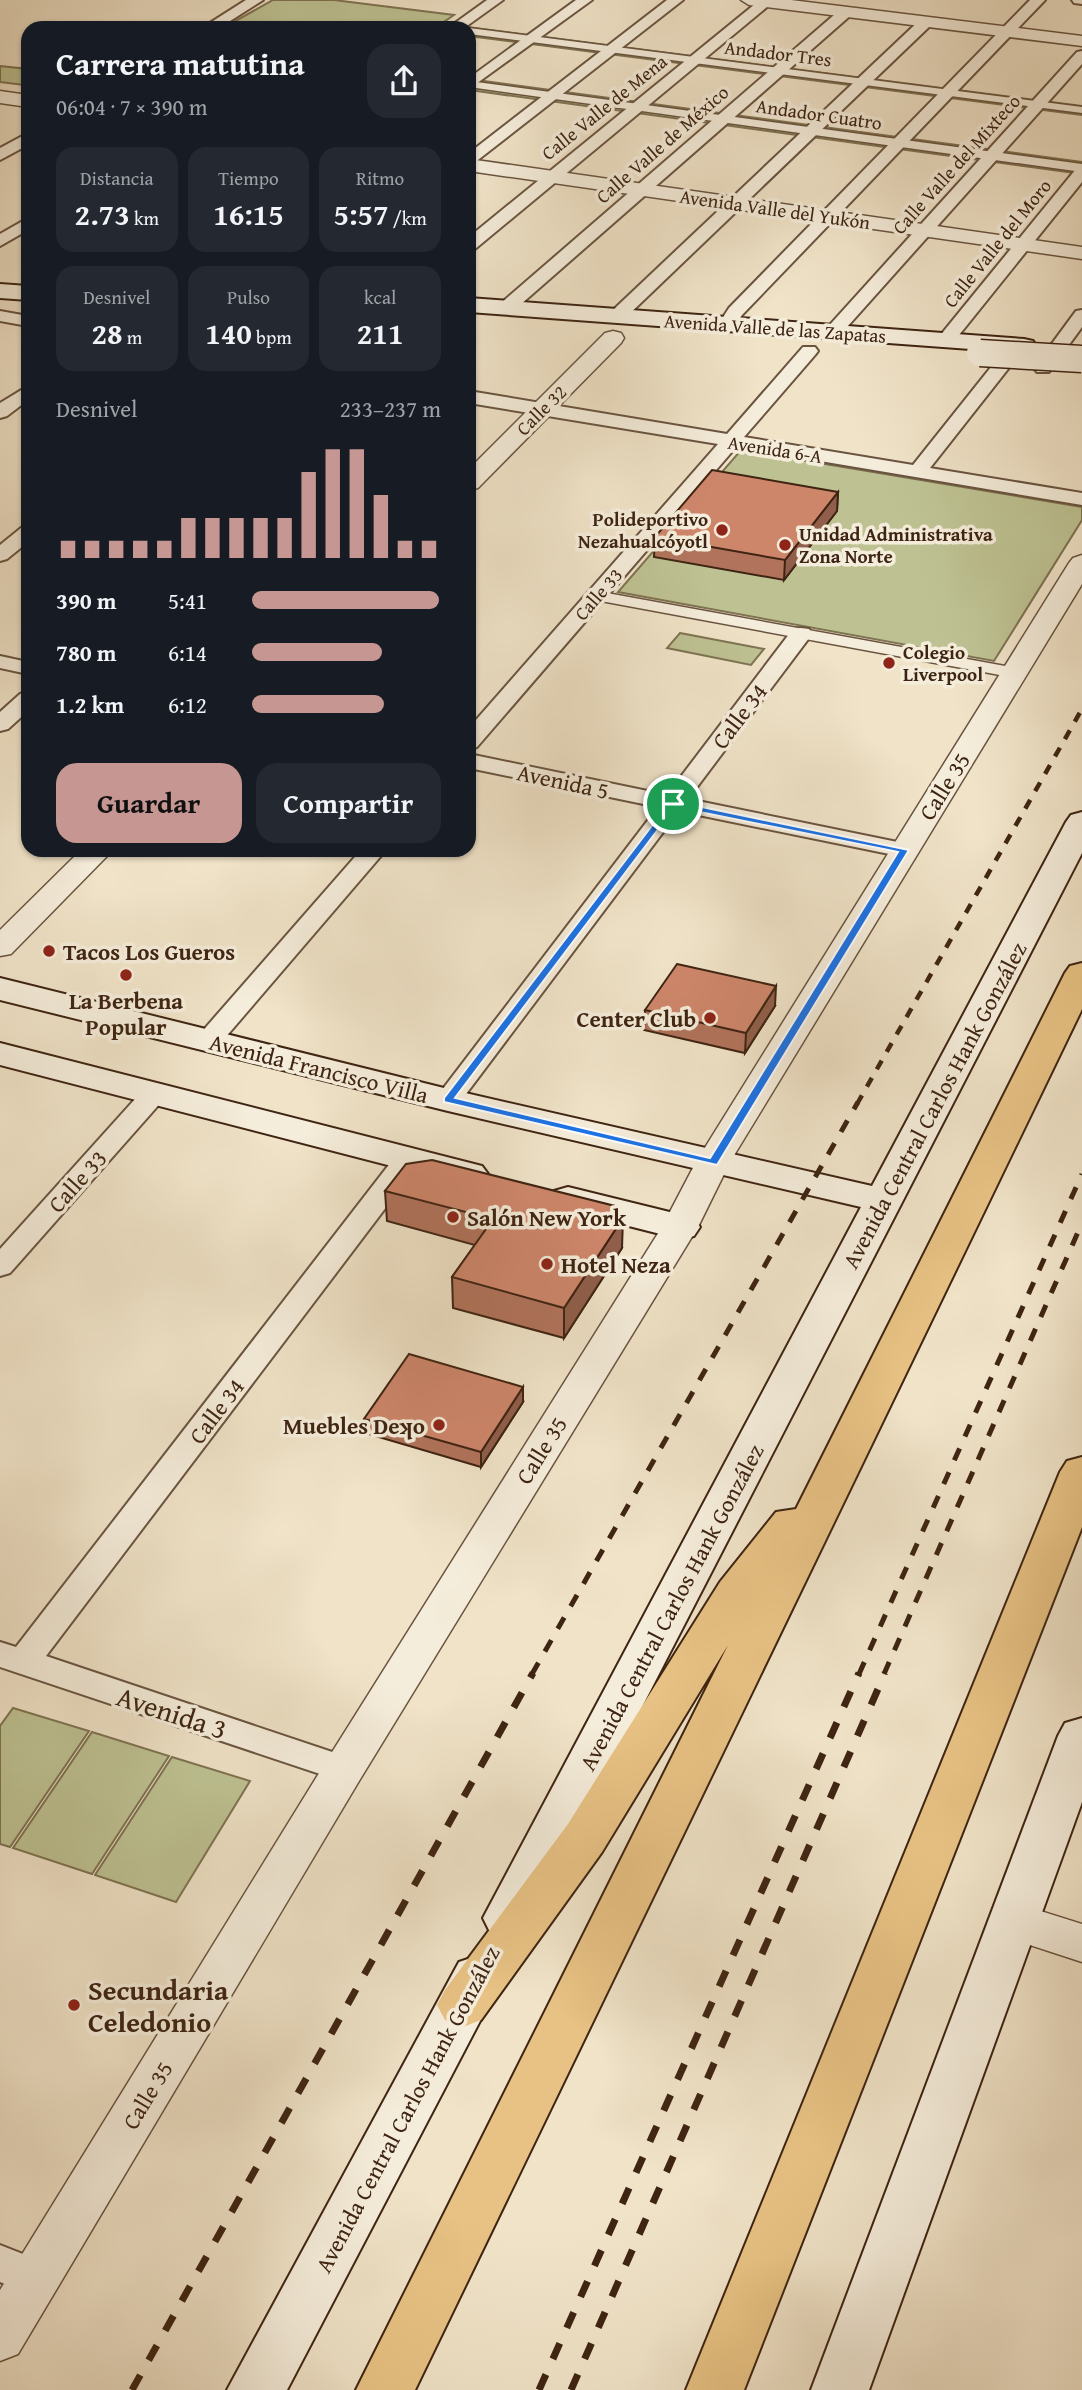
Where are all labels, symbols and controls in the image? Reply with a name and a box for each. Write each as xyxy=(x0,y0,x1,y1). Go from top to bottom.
street label: Andador Tres xyxy=(723,33,833,73)
text: Carrera matutina xyxy=(56,40,305,87)
button: share xyxy=(367,44,441,118)
street label: Calle Valle de Mena xyxy=(535,47,673,167)
street label: Calle Valle de México xyxy=(589,78,735,210)
street label: Calle Valle del Mixteco xyxy=(885,88,1027,240)
text: 06:04 · 7 × 390 m xyxy=(56,90,208,123)
street label: Andador Cuatro xyxy=(754,91,884,137)
text: Distancia xyxy=(80,164,154,192)
text: Tiempo xyxy=(218,164,279,192)
text: Ritmo xyxy=(356,164,404,192)
street label: Calle Valle del Moro xyxy=(936,173,1058,313)
street label: Avenida Valle del Yukón xyxy=(678,182,872,236)
text: 2.73 xyxy=(75,192,130,236)
text: 16:15 xyxy=(213,192,284,236)
text: 5:57 xyxy=(333,192,389,236)
text: km xyxy=(130,204,159,232)
text: /km xyxy=(389,204,427,232)
text: Desnivel xyxy=(83,283,150,311)
text: Pulso xyxy=(227,283,270,311)
text: kcal xyxy=(364,283,396,311)
street label: Avenida Valle de las Zapatas xyxy=(663,306,887,350)
text: 28 xyxy=(91,311,123,355)
text: 140 xyxy=(205,311,252,355)
text: 211 xyxy=(357,311,403,355)
text: m xyxy=(123,323,142,351)
text: bpm xyxy=(252,323,292,351)
street label: Calle 32 xyxy=(509,378,573,442)
text: Desnivel xyxy=(56,392,137,425)
text: 233–237 m xyxy=(340,392,441,425)
street label: Avenida 6-A xyxy=(726,428,825,470)
place label: Polideportivo Nezahualcóyotl xyxy=(578,505,708,555)
place label: Unidad Administrativa Zona Norte xyxy=(799,520,993,570)
marker: Polideportivo Nezahualcóyotl xyxy=(714,522,730,538)
marker: Unidad Administrativa Zona Norte xyxy=(777,537,793,553)
street label: Calle 33 xyxy=(567,562,629,626)
text: 390 m xyxy=(56,584,117,617)
text: 5:41 xyxy=(168,584,207,617)
text: 780 m xyxy=(56,636,117,669)
text: 6:14 xyxy=(168,636,207,669)
place label: Colegio Liverpool xyxy=(903,638,983,688)
marker: Colegio Liverpool xyxy=(881,655,897,671)
street label: Calle 34 xyxy=(703,676,775,756)
text: 1.2 km xyxy=(56,688,124,721)
text: 6:12 xyxy=(168,688,207,721)
street label: Calle 35 xyxy=(910,746,978,826)
street label: Avenida 5 xyxy=(514,755,612,807)
button: Guardar xyxy=(56,763,242,843)
button: Compartir xyxy=(256,763,441,843)
pin xyxy=(643,774,703,834)
icon: arrive xyxy=(654,785,692,823)
place label: Tacos Los Gueros xyxy=(63,935,235,968)
street label: Avenida Central Carlos Hank González xyxy=(834,936,1034,1274)
marker: Tacos Los Gueros xyxy=(41,943,57,959)
marker: La Berbena Popular xyxy=(118,967,134,983)
place label: La Berbena Popular xyxy=(69,984,183,1043)
place label: Center Club xyxy=(577,1002,696,1035)
marker: Center Club xyxy=(702,1010,718,1026)
street label: Avenida Francisco Villa xyxy=(206,1025,432,1111)
street label: Calle 33 xyxy=(40,1142,114,1220)
place label: Salón New York xyxy=(467,1201,627,1234)
marker: Salón New York xyxy=(445,1209,461,1225)
place label: Hotel Neza xyxy=(561,1248,671,1281)
marker: Hotel Neza xyxy=(539,1256,555,1272)
street label: Calle 34 xyxy=(180,1371,252,1451)
place label: Muebles Deʞo xyxy=(283,1409,425,1442)
street label: Calle 35 xyxy=(507,1410,575,1490)
marker: Muebles Deʞo xyxy=(431,1417,447,1433)
street label: Avenida Central Carlos Hank González xyxy=(571,1438,771,1776)
street label: Avenida 3 xyxy=(112,1675,232,1749)
street label: Avenida Central Carlos Hank González xyxy=(307,1940,507,2278)
place label: Secundaria Celedonio xyxy=(88,1969,229,2042)
marker: Secundaria Celedonio xyxy=(66,1997,82,2013)
street label: Calle 35 xyxy=(114,2055,180,2135)

